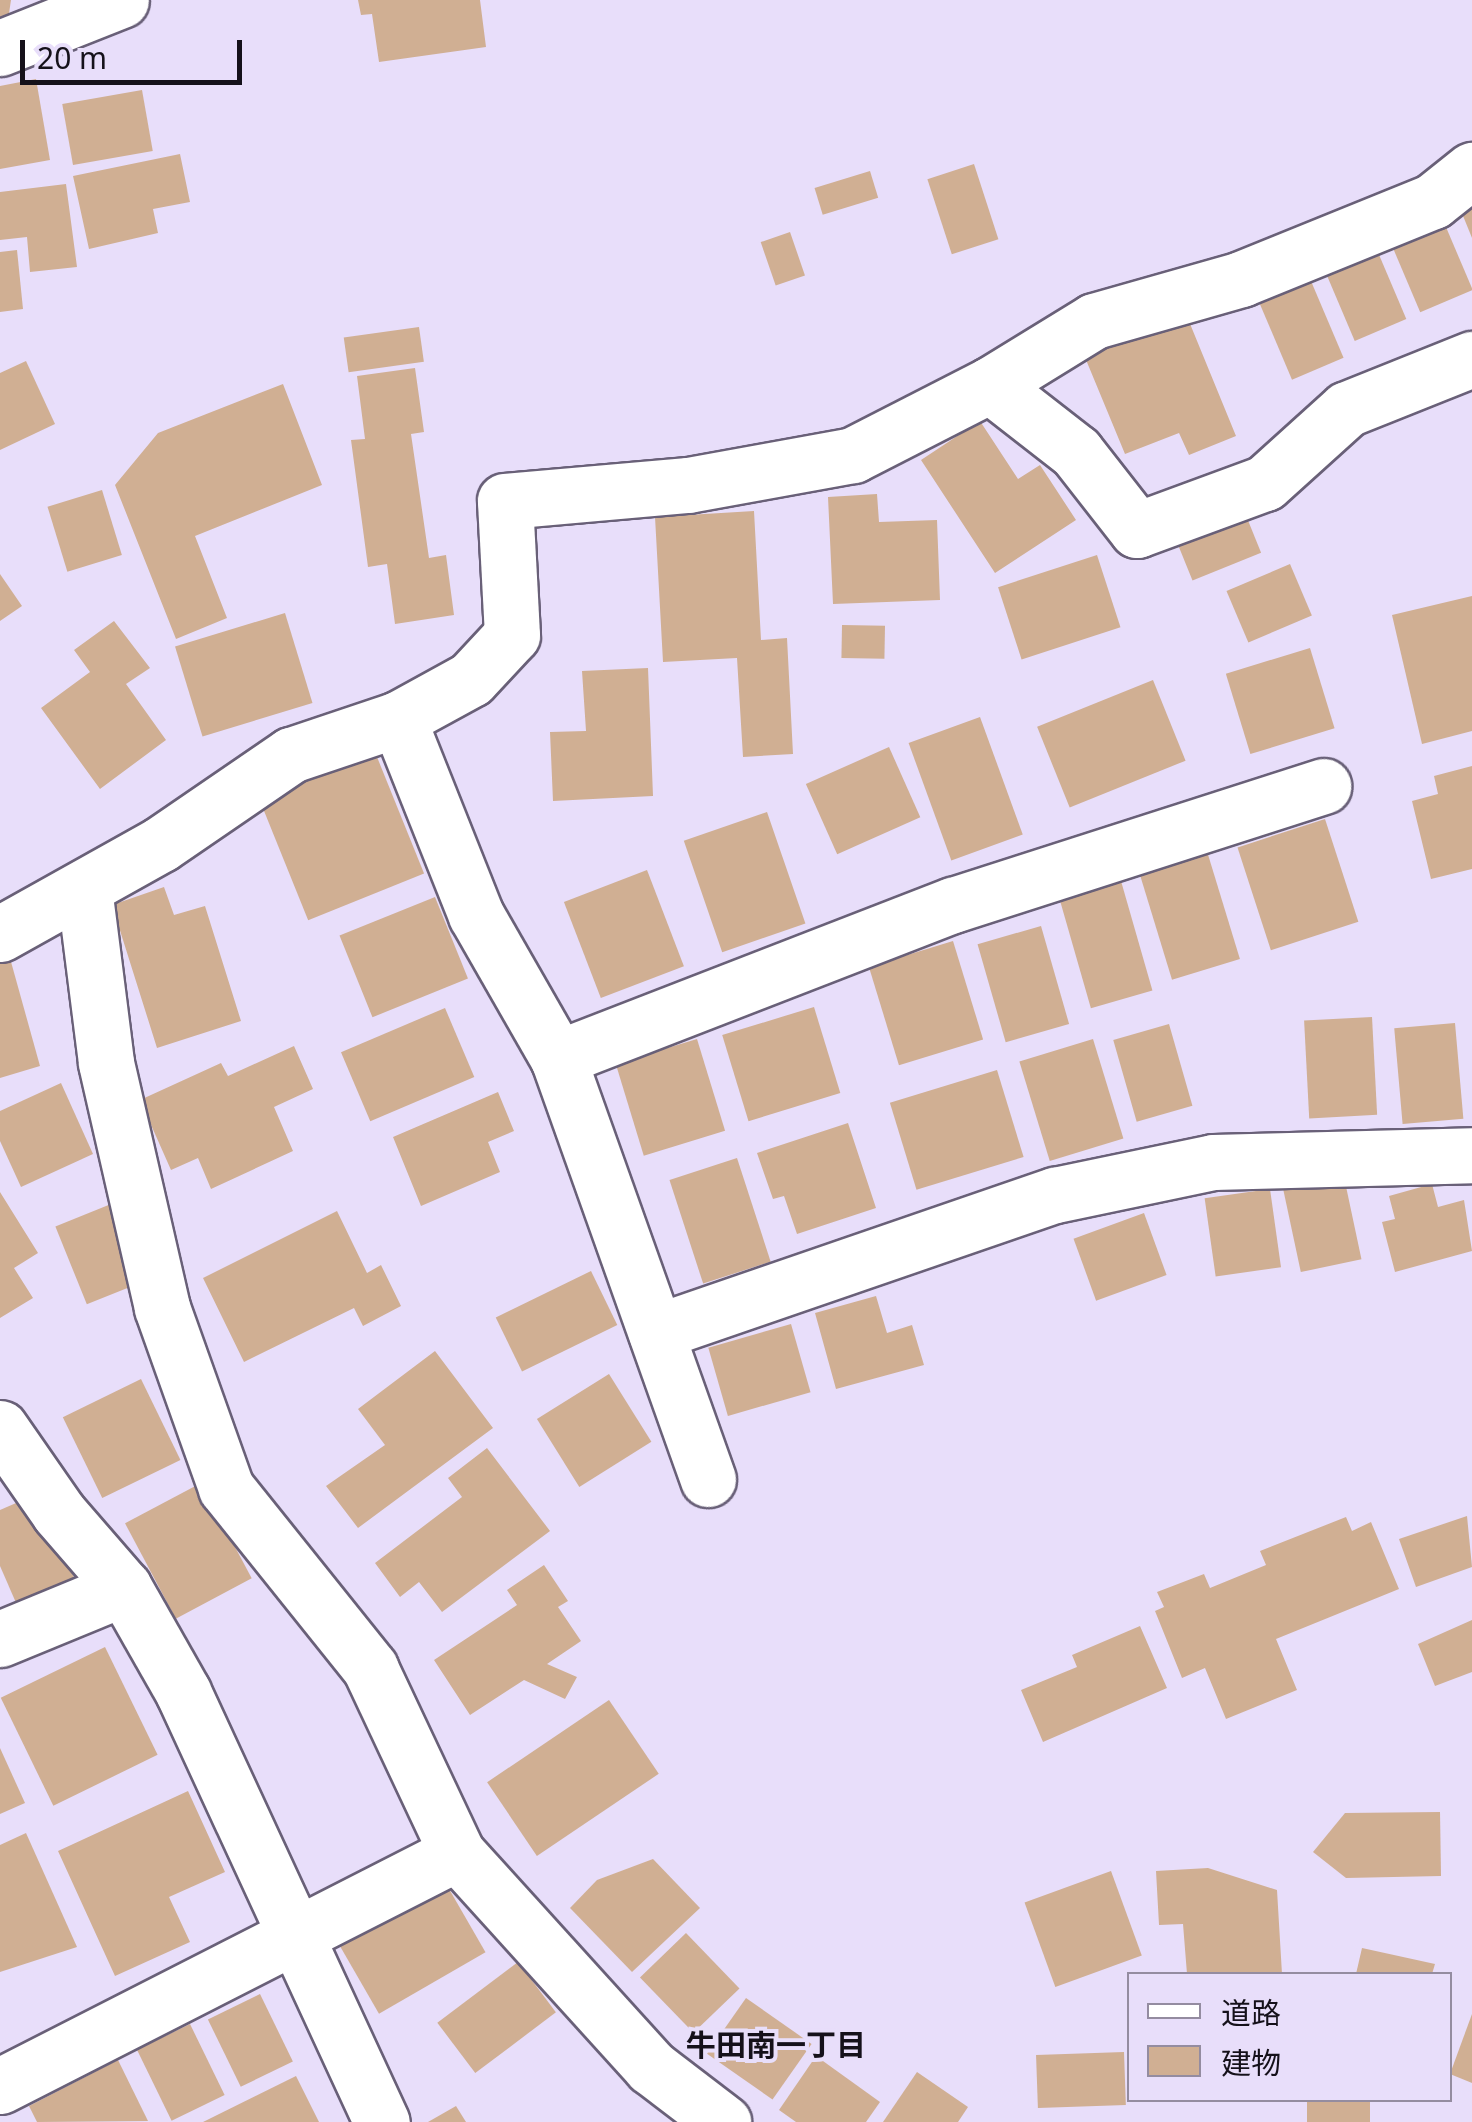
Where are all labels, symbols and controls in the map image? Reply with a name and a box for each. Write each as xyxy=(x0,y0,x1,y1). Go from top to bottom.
scale bar xyxy=(25,20,248,82)
text: 20 m xyxy=(37,37,107,78)
legend xyxy=(1127,1972,1452,2102)
text: 道路 xyxy=(1221,1992,1281,2033)
district label: 牛田南一丁目 xyxy=(686,2027,866,2063)
text: 建物 xyxy=(1221,2042,1281,2083)

